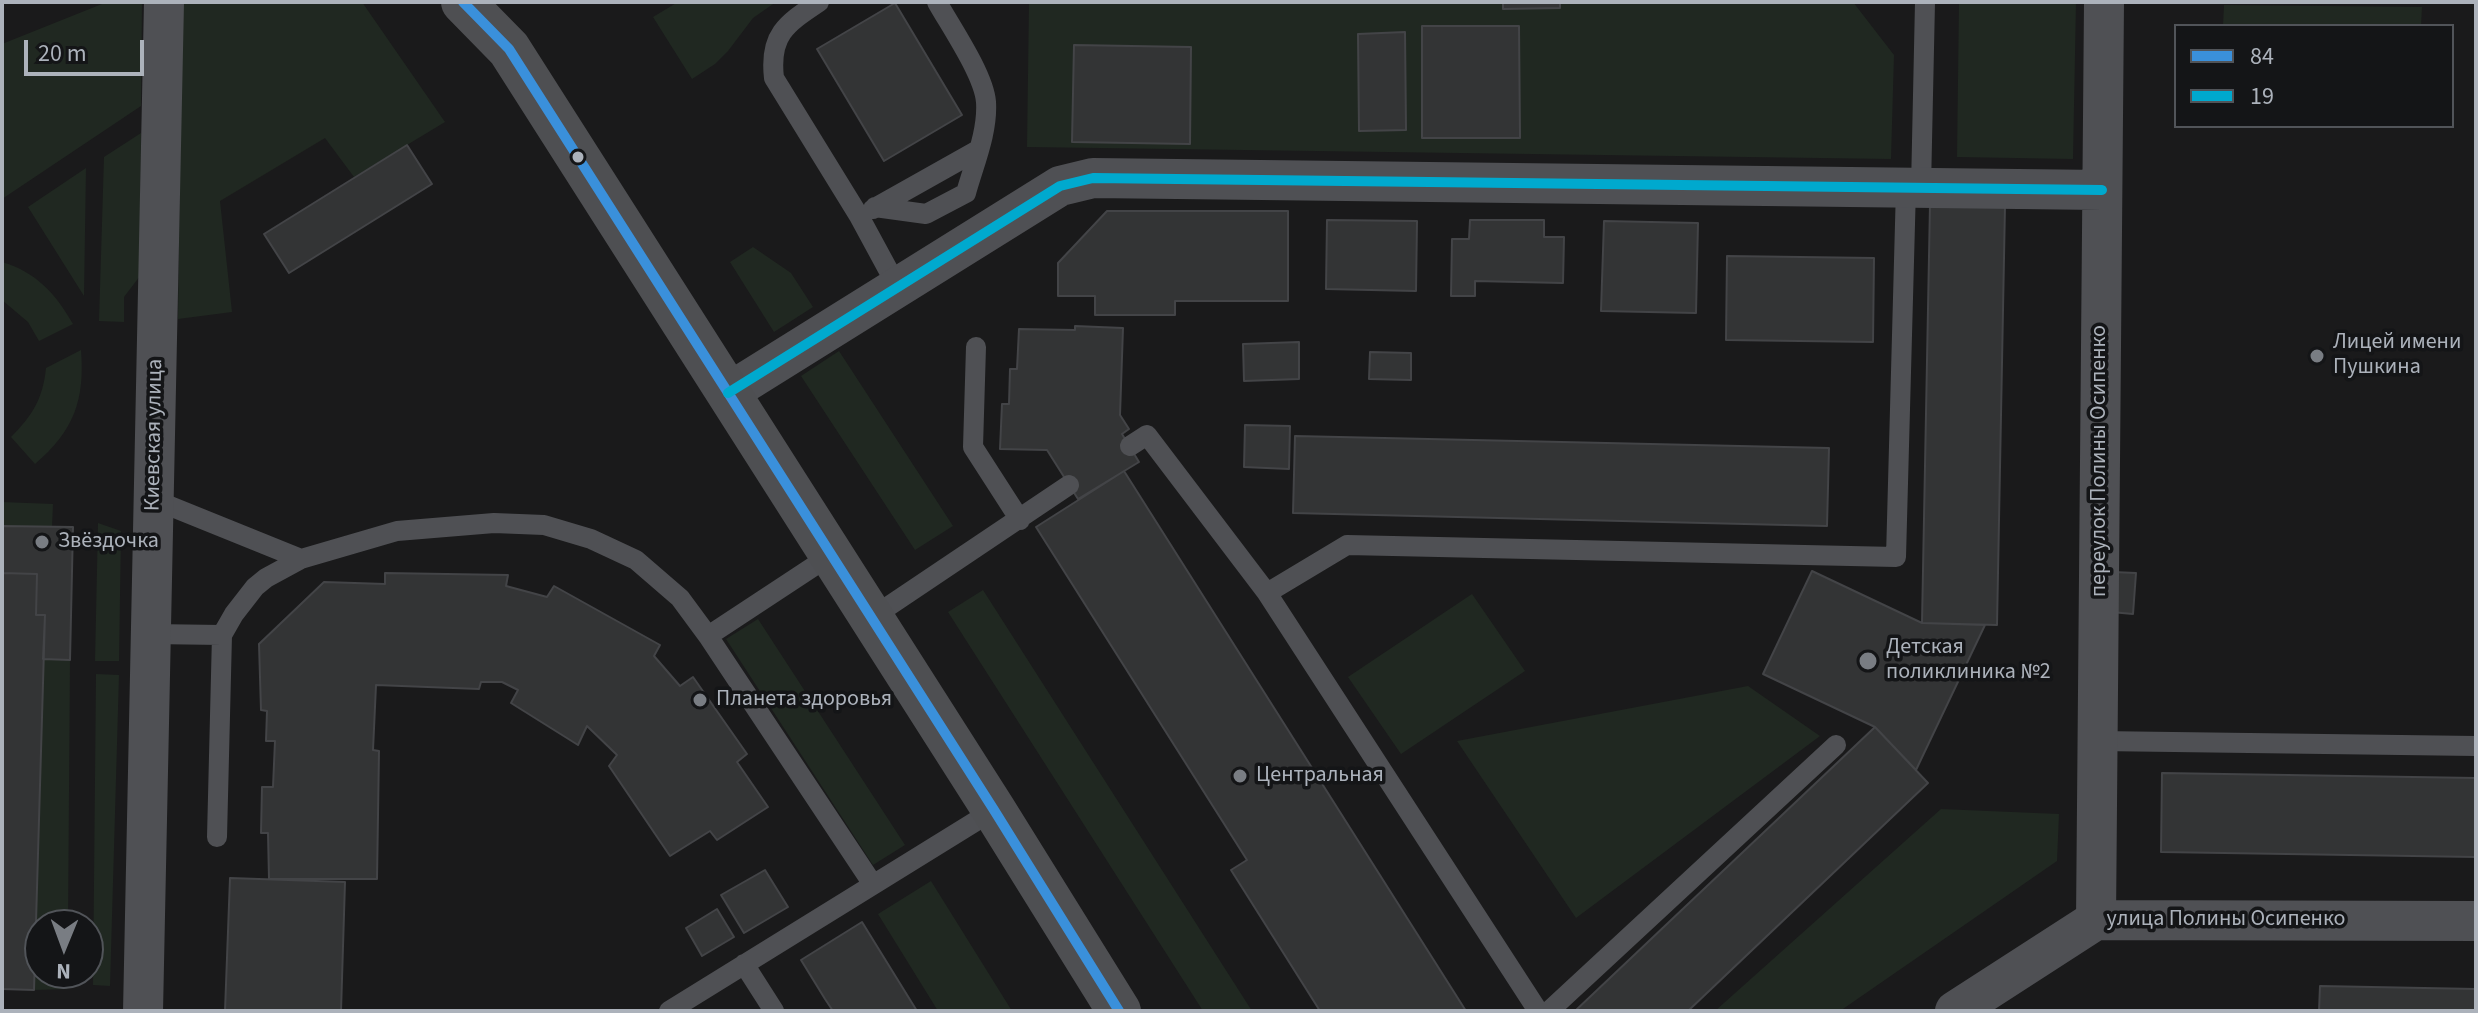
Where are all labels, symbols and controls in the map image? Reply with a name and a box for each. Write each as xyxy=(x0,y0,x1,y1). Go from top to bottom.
scale bar xyxy=(28,24,148,74)
legend xyxy=(2174,24,2454,128)
text: 20 m xyxy=(38,36,87,71)
text: 84 xyxy=(2250,39,2274,74)
text: 19 xyxy=(2250,79,2274,114)
unlabelled marker xyxy=(570,149,586,165)
street label: переулок Полины Осипенко xyxy=(2087,325,2113,597)
place label: Лицей имени Пушкина xyxy=(2333,330,2461,382)
marker: Лицей имени Пушкина xyxy=(2308,347,2326,365)
street label: Киевская улица xyxy=(140,359,170,511)
place label: Звёздочка xyxy=(58,529,159,555)
marker: Звёздочка xyxy=(33,533,51,551)
place label: Детская поликлиника №2 xyxy=(1886,635,2051,686)
marker: Детская поликлиника №2 xyxy=(1857,650,1879,672)
place label: Планета здоровья xyxy=(716,687,892,713)
marker: Планета здоровья xyxy=(691,691,709,709)
place label: Центральная xyxy=(1256,763,1384,789)
marker: Центральная xyxy=(1231,767,1249,785)
street label: улица Полины Осипенко xyxy=(2107,907,2345,933)
north arrow xyxy=(24,909,104,989)
text: N xyxy=(56,955,71,987)

